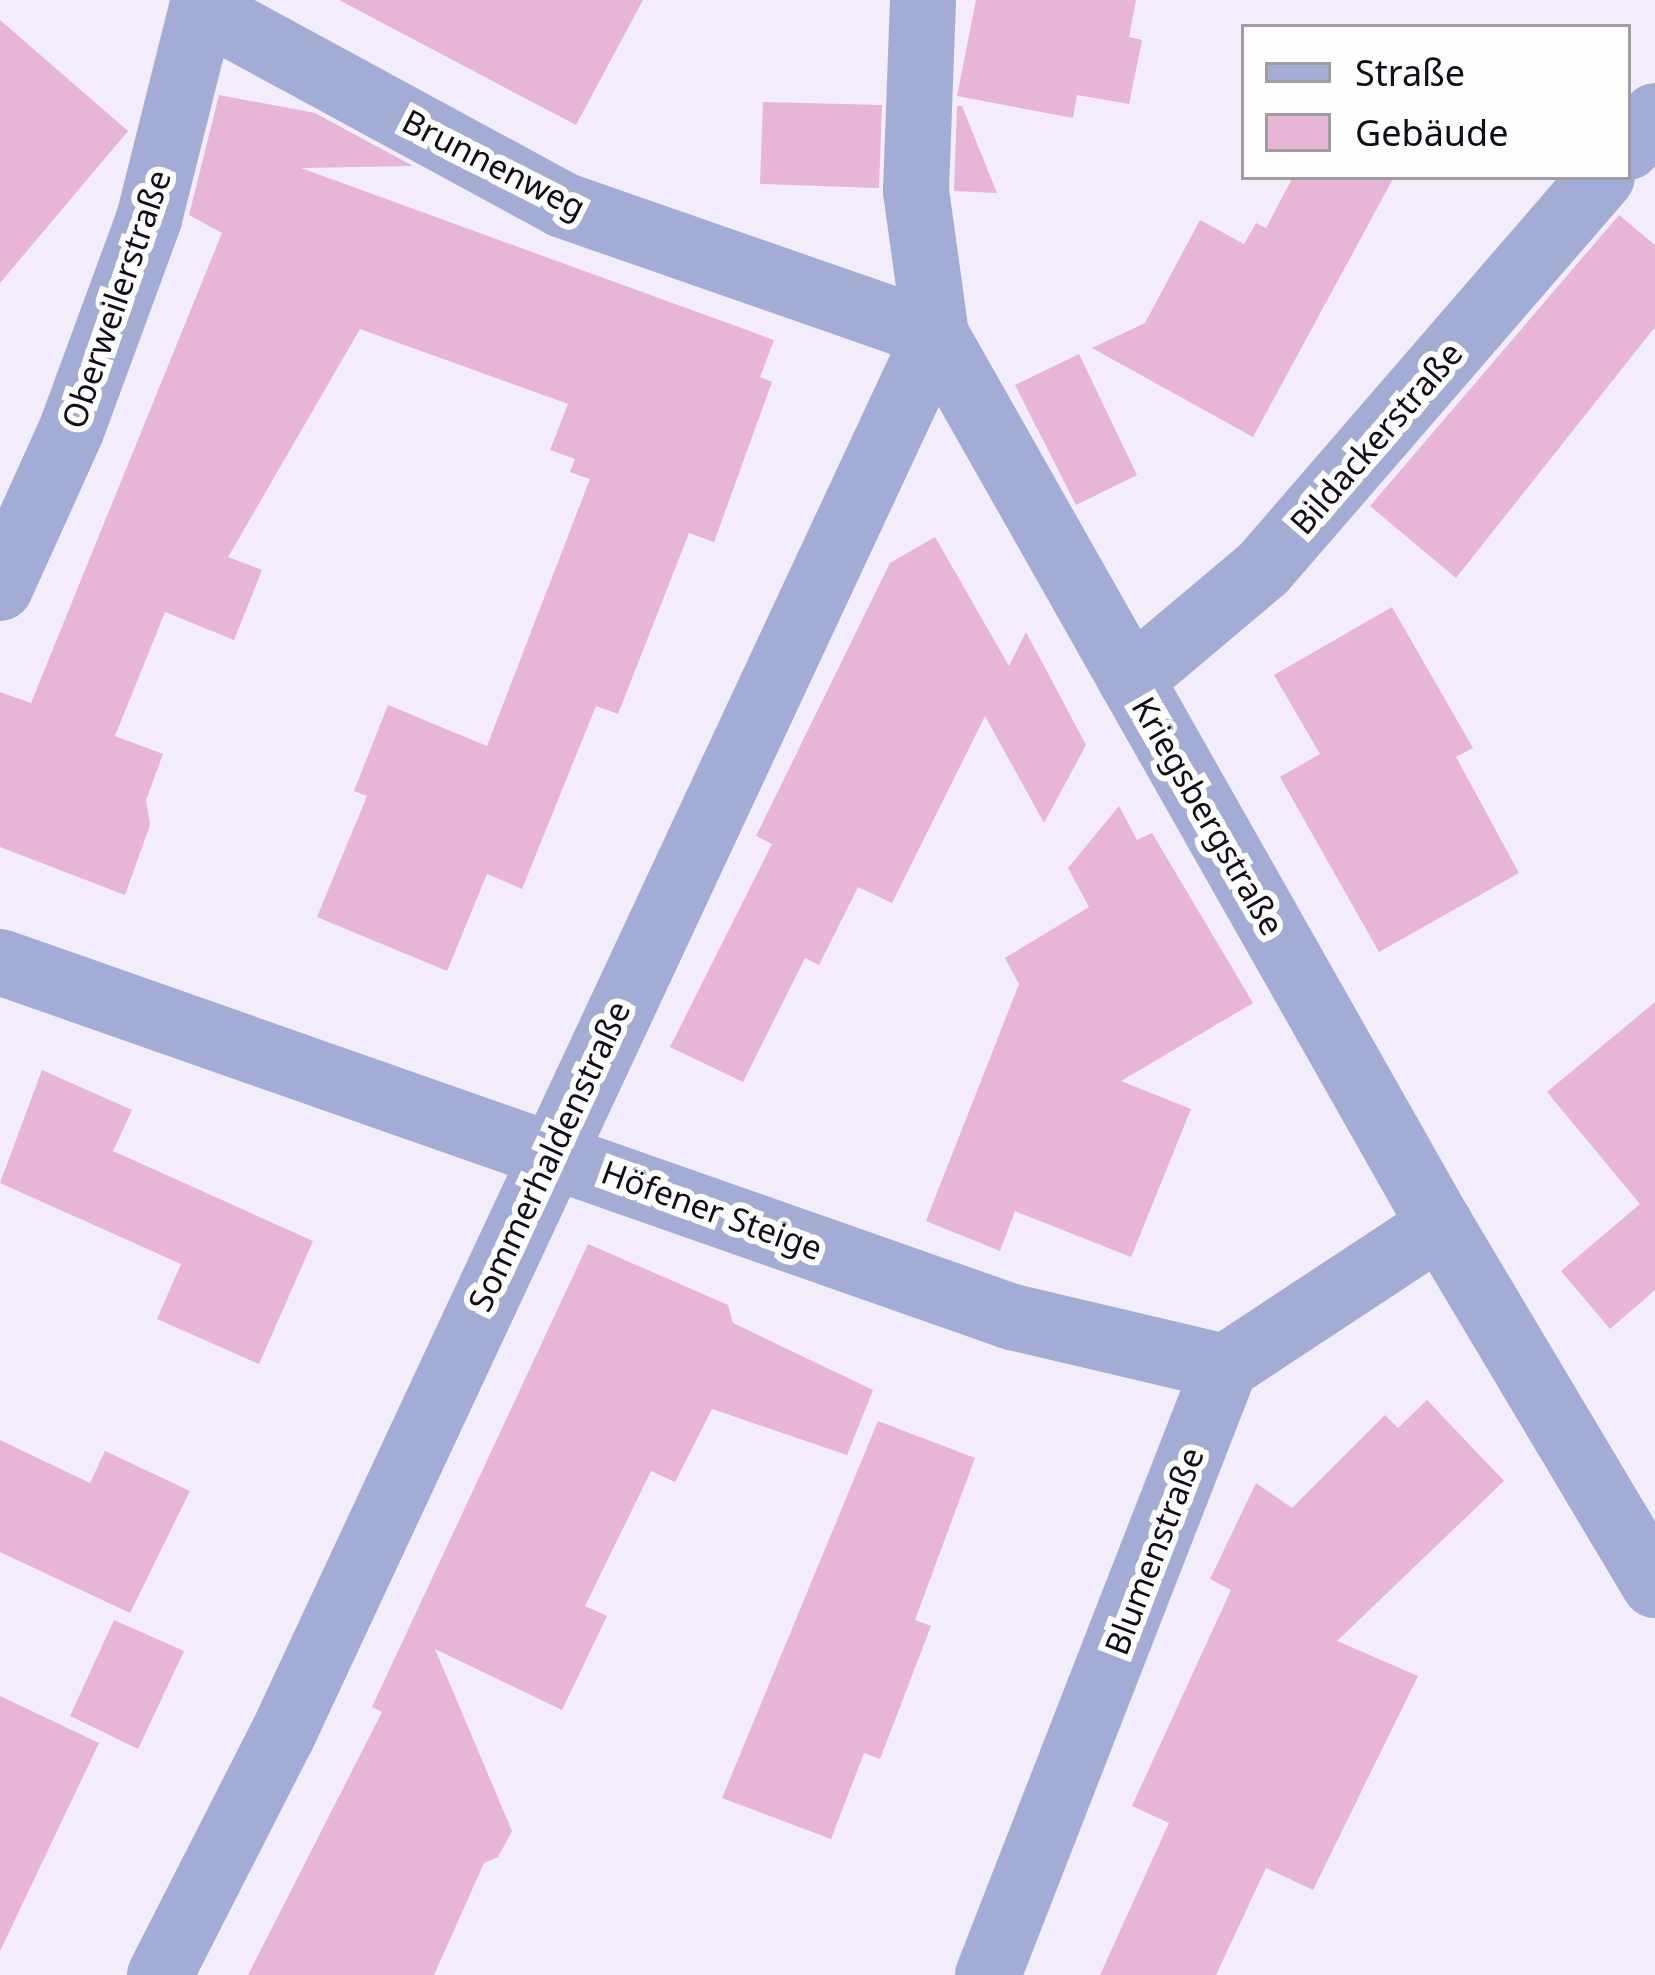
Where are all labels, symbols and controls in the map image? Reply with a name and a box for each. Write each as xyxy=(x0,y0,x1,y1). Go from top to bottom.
legend xyxy=(1241,24,1631,180)
text: Straße xyxy=(1355,48,1465,97)
street label: Brunnenweg xyxy=(396,101,592,227)
text: Gebäude xyxy=(1355,108,1509,157)
street label: Oberweilerstraße xyxy=(53,165,179,433)
street label: Bildackerstraße xyxy=(1282,334,1470,542)
street label: Kriegsbergstraße xyxy=(1124,690,1292,942)
street label: Sommerhaldenstraße xyxy=(460,995,638,1317)
street label: Höfener Steige xyxy=(596,1152,828,1268)
street label: Blumenstraße xyxy=(1096,1442,1212,1660)

